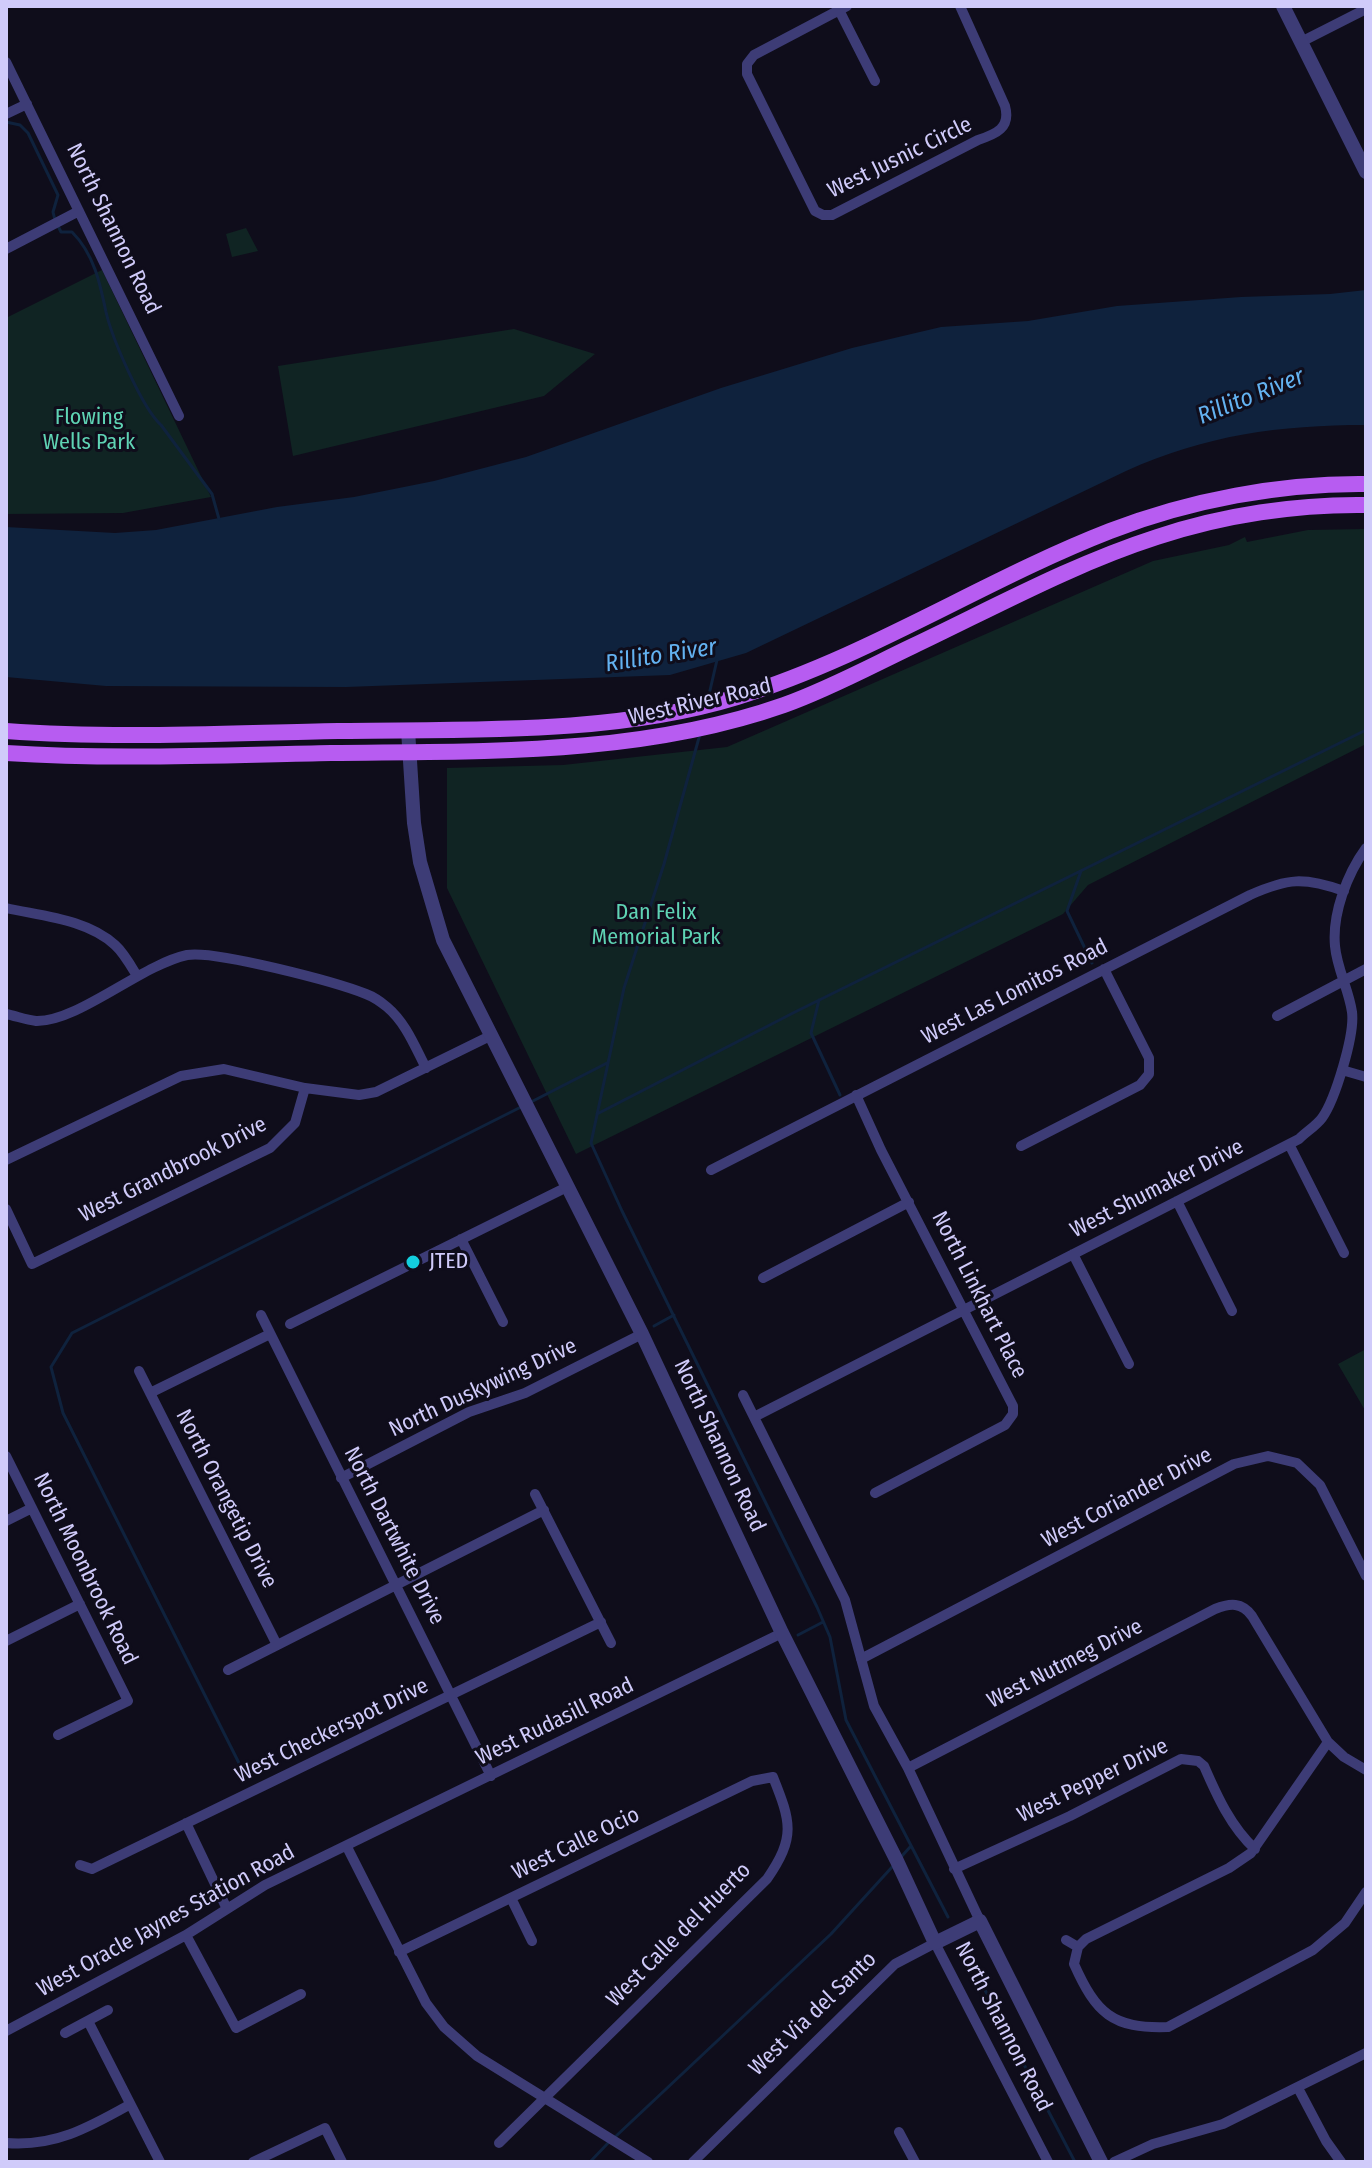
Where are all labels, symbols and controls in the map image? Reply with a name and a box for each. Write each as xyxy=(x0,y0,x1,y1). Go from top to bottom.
street label: West Jusnic Circle xyxy=(824,112,976,204)
street label: North Shannon Road xyxy=(60,139,166,319)
water label: Rillito River xyxy=(1193,363,1309,431)
park label: Flowing Wells Park xyxy=(43,405,135,456)
water label: Rillito River xyxy=(603,633,719,679)
street label: West River Road xyxy=(626,673,774,731)
park label: Dan Felix Memorial Park xyxy=(592,900,720,952)
street label: West Las Lomitos Road xyxy=(917,934,1113,1050)
street label: West Grandbrook Drive xyxy=(75,1111,271,1229)
street label: West Shumaker Drive xyxy=(1066,1134,1248,1244)
street label: North Linkhart Place xyxy=(926,1207,1032,1383)
place label: JTED xyxy=(429,1249,468,1275)
marker: JTED xyxy=(404,1253,422,1271)
street label: North Duskywing Drive xyxy=(385,1333,581,1443)
street label: North Shannon Road xyxy=(668,1356,770,1536)
street label: North Orangetip Drive xyxy=(170,1405,282,1593)
street label: West Coriander Drive xyxy=(1037,1442,1217,1554)
street label: North Dartwhite Drive xyxy=(338,1443,450,1629)
street label: North Moonbrook Road xyxy=(27,1469,143,1669)
street label: West Nutmeg Drive xyxy=(983,1613,1147,1715)
street label: West Rudasill Road xyxy=(472,1672,638,1772)
street label: West Checkerspot Drive xyxy=(231,1673,433,1789)
street label: West Pepper Drive xyxy=(1013,1733,1173,1829)
street label: West Calle Ocio xyxy=(508,1802,644,1886)
street label: West Oracle Jaynes Station Road xyxy=(33,1839,299,2003)
street label: West Calle del Huerto xyxy=(601,1857,757,2013)
street label: North Shannon Road xyxy=(949,1938,1057,2116)
street label: West Via del Santo xyxy=(744,1947,882,2081)

